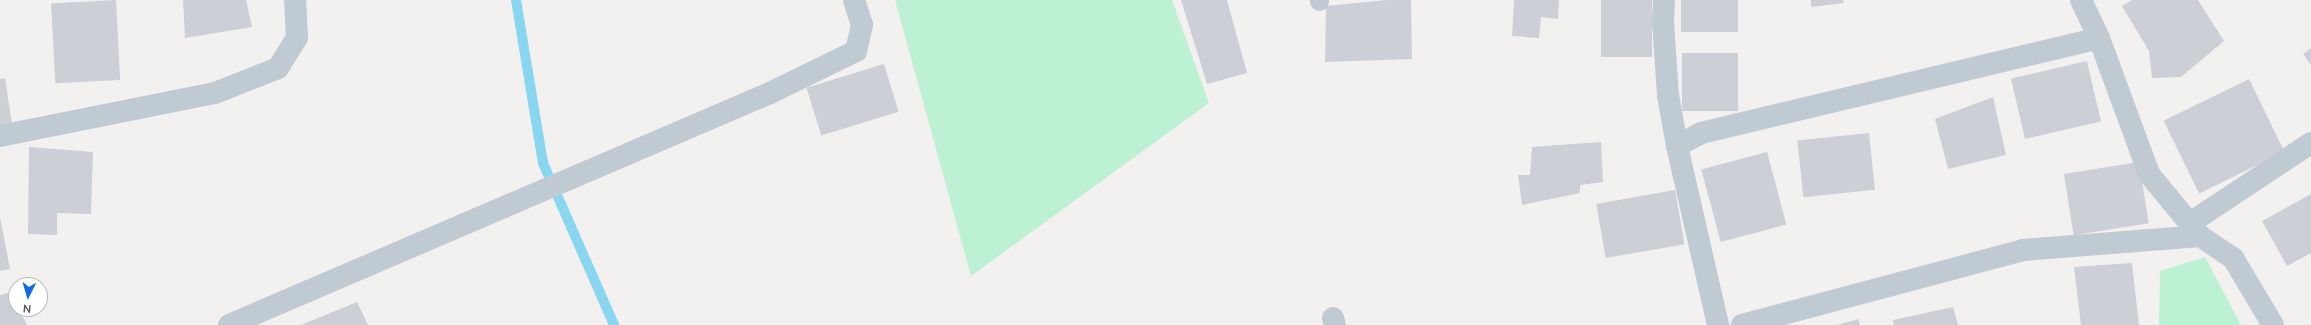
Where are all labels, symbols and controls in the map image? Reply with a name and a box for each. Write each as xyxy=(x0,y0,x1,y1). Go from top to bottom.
north arrow xyxy=(8,277,48,317)
text: N xyxy=(22,301,32,316)

